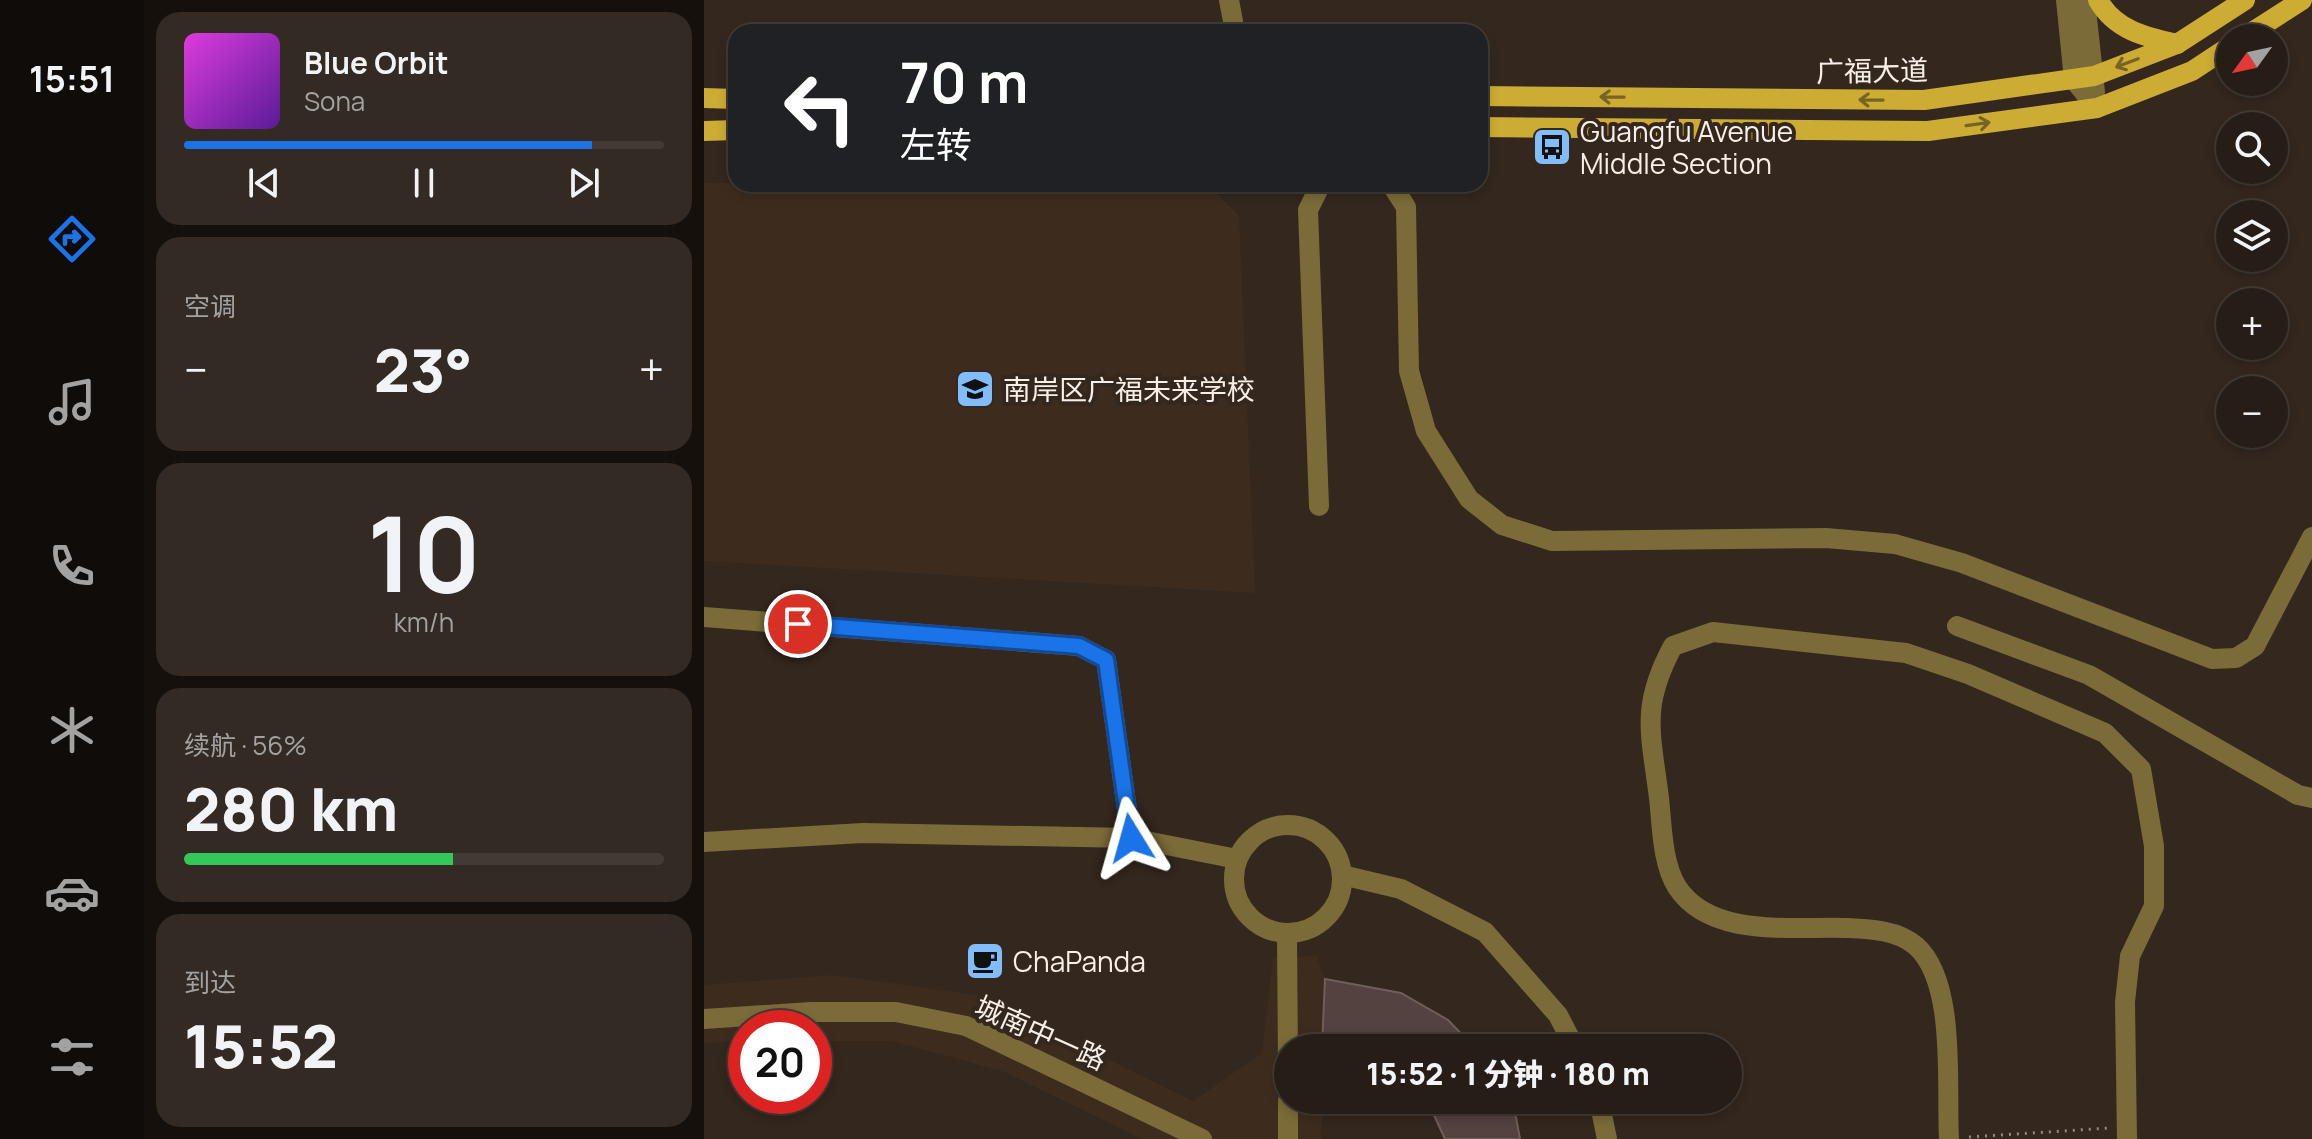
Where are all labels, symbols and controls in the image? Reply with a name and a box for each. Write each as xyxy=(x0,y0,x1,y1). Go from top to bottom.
north arrow xyxy=(2216,24,2288,96)
map controls xyxy=(2216,24,2288,448)
text: Blue Orbit xyxy=(304,42,449,83)
text: 70 m xyxy=(900,43,1028,120)
street label: 广福大道 xyxy=(1816,50,1928,90)
text: 15:51 xyxy=(29,54,115,103)
icon: left xyxy=(768,56,872,160)
one-way arrow xyxy=(2115,57,2140,71)
text: Sona xyxy=(304,83,365,119)
one-way arrow xyxy=(1599,89,1626,105)
one-way arrow xyxy=(1858,92,1885,108)
place label: Guangfu Avenue Middle Section xyxy=(1580,112,1793,182)
button: search xyxy=(2216,112,2288,184)
one-way arrow xyxy=(1964,116,1990,131)
text: 左转 xyxy=(900,120,972,169)
bus stop icon: Guangfu Avenue Middle Section xyxy=(1531,126,1573,168)
icon: previous xyxy=(242,161,286,205)
icon: pause xyxy=(402,161,446,205)
icon: next xyxy=(562,161,606,205)
button: layers xyxy=(2216,200,2288,272)
icon: directions xyxy=(44,211,100,267)
text: 空调 xyxy=(184,288,236,324)
button: + xyxy=(2216,288,2288,360)
text: 23° xyxy=(374,328,473,410)
text: − xyxy=(184,339,208,399)
text: + xyxy=(639,339,664,399)
school or university icon: 南岸区广福未来学校 xyxy=(954,368,996,410)
place label: 南岸区广福未来学校 xyxy=(1003,370,1255,408)
icon: music xyxy=(44,374,100,430)
button: − xyxy=(2216,376,2288,448)
text: 10 xyxy=(367,481,481,623)
icon: phone xyxy=(44,538,100,594)
pin xyxy=(764,590,832,658)
icon: arrive xyxy=(776,602,820,646)
text: km/h xyxy=(394,604,454,640)
icon: climate xyxy=(44,702,100,758)
text: 续航 · 56% xyxy=(184,727,307,763)
text: 280 km xyxy=(184,767,398,849)
position arrow xyxy=(1089,796,1173,880)
icon: car xyxy=(44,865,100,921)
cafe icon: ChaPanda xyxy=(964,940,1006,982)
place label: ChaPanda xyxy=(1013,942,1146,980)
text: 到达 xyxy=(184,964,236,1000)
street label: 城南中一路 xyxy=(969,986,1113,1078)
text: 15:52 xyxy=(184,1004,338,1086)
speed limit sign: 20 xyxy=(728,1010,832,1114)
icon: filters xyxy=(44,1029,100,1085)
text: 15:52 · 1 分钟 · 180 m xyxy=(1366,1053,1650,1094)

